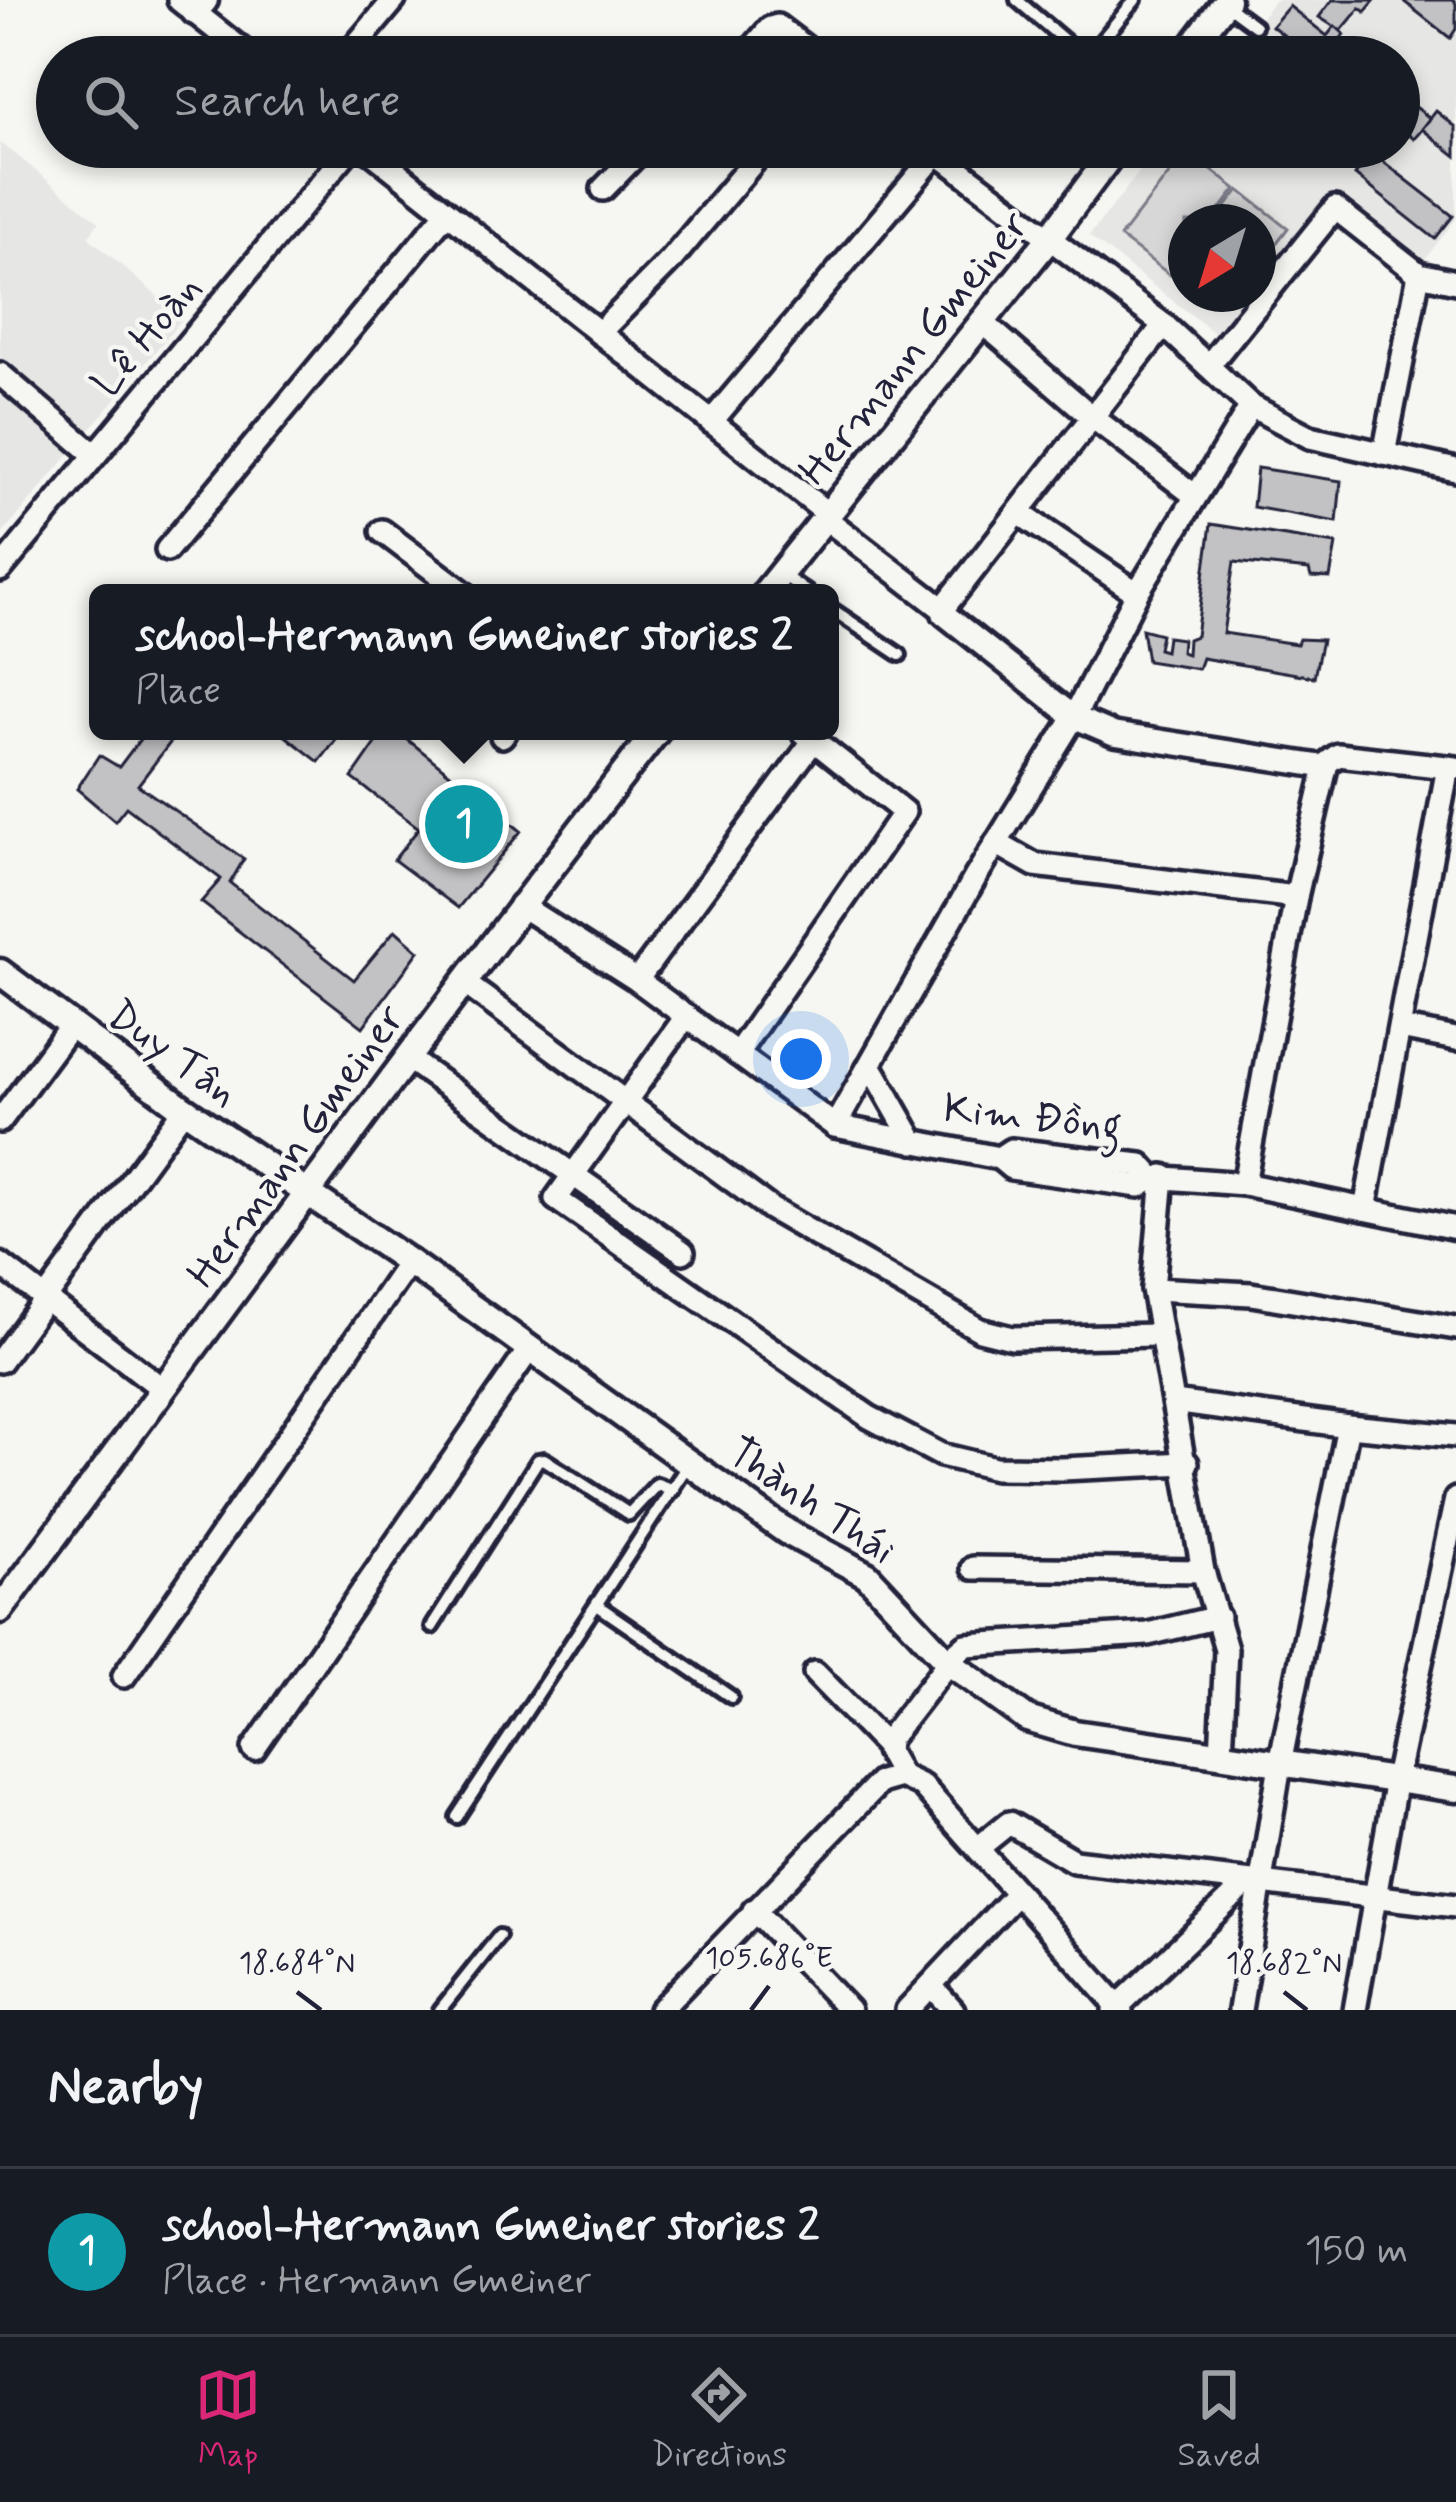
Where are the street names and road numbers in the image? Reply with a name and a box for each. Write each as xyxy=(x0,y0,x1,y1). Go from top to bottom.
street label: Hermann Gmeiner xyxy=(787,200,1043,498)
street label: Lê Hoàn xyxy=(80,263,215,409)
street label: Duy Tân xyxy=(95,989,249,1121)
street label: Hermann Gmeiner xyxy=(175,994,419,1300)
street label: Kim Đồng xyxy=(940,1082,1124,1159)
street label: Thành Thái xyxy=(716,1425,906,1578)

